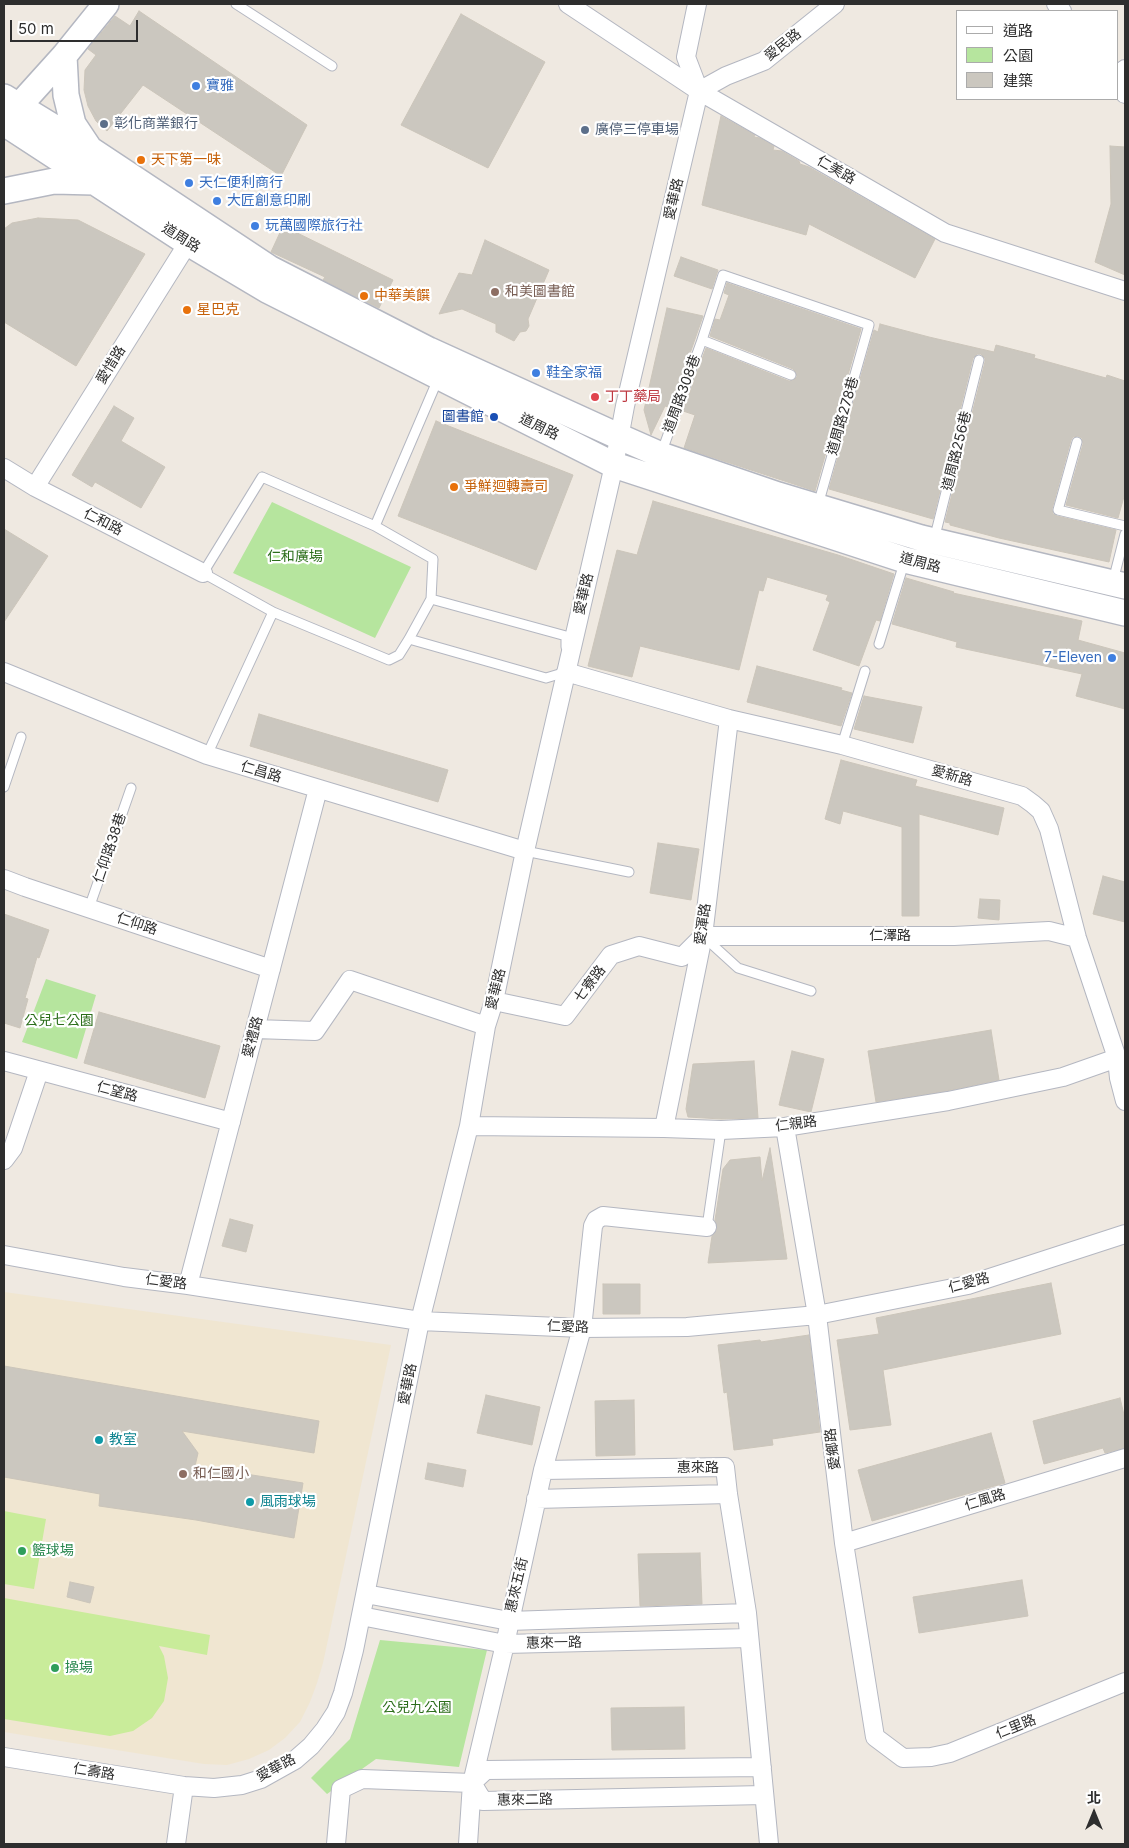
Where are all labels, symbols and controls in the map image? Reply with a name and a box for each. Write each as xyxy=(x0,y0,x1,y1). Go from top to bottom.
scale bar xyxy=(12,10,140,42)
legend xyxy=(956,10,1119,100)
text: 50 m xyxy=(18,19,54,38)
text: 道路 xyxy=(1003,21,1033,40)
street label: 愛民路 xyxy=(761,25,805,65)
text: 公園 xyxy=(1003,46,1033,65)
text: 建築 xyxy=(1003,71,1033,90)
place label: 寶雅 xyxy=(206,78,234,94)
marker: 寶雅 xyxy=(190,80,202,92)
place label: 彰化商業銀行 xyxy=(114,116,198,132)
marker: 彰化商業銀行 xyxy=(98,118,110,130)
place label: 廣停三停車場 xyxy=(595,122,679,138)
marker: 廣停三停車場 xyxy=(579,124,591,136)
place label: 天下第一味 xyxy=(151,152,221,168)
street label: 仁美路 xyxy=(814,152,858,188)
marker: 天下第一味 xyxy=(135,154,147,166)
place label: 天仁便利商行 xyxy=(199,175,283,191)
marker: 天仁便利商行 xyxy=(183,177,195,189)
street label: 愛華路 xyxy=(661,177,687,221)
place label: 大匠創意印刷 xyxy=(227,193,311,209)
marker: 大匠創意印刷 xyxy=(211,195,223,207)
place label: 玩萬國際旅行社 xyxy=(265,218,363,234)
street label: 道周路 xyxy=(159,220,203,256)
marker: 玩萬國際旅行社 xyxy=(249,220,261,232)
place label: 和美圖書館 xyxy=(505,284,575,300)
marker: 和美圖書館 xyxy=(489,286,501,298)
place label: 中華美饌 xyxy=(374,288,430,304)
marker: 中華美饌 xyxy=(358,290,370,302)
place label: 星巴克 xyxy=(197,302,239,318)
marker: 星巴克 xyxy=(181,304,193,316)
street label: 愛惜路 xyxy=(93,343,129,387)
street label: 道周路308巷 xyxy=(660,353,704,435)
place label: 鞋全家福 xyxy=(546,365,602,381)
marker: 鞋全家福 xyxy=(530,367,542,379)
street label: 道周路278巷 xyxy=(824,375,862,457)
place label: 丁丁藥局 xyxy=(605,389,661,405)
marker: 丁丁藥局 xyxy=(589,391,601,403)
place label: 圖書館 xyxy=(442,409,484,425)
street label: 道周路256巷 xyxy=(939,409,975,493)
street label: 道周路 xyxy=(516,410,562,444)
marker: 圖書館 xyxy=(488,411,500,423)
place label: 爭鮮迴轉壽司 xyxy=(464,479,548,495)
marker: 爭鮮迴轉壽司 xyxy=(448,481,460,493)
street label: 仁和路 xyxy=(80,505,126,539)
park label: 仁和廣場 xyxy=(267,549,323,565)
street label: 道周路 xyxy=(898,549,942,577)
street label: 愛華路 xyxy=(571,572,597,616)
place label: 7-Eleven xyxy=(1044,650,1102,666)
marker: 7-Eleven xyxy=(1106,652,1118,664)
street label: 仁昌路 xyxy=(238,758,284,786)
street label: 愛新路 xyxy=(929,762,975,790)
street label: 仁仰路38巷 xyxy=(90,811,130,885)
street label: 愛渾路 xyxy=(692,902,714,946)
street label: 仁仰路 xyxy=(114,910,160,938)
street label: 仁澤路 xyxy=(869,928,911,944)
street label: 七寮路 xyxy=(571,962,609,1006)
street label: 愛華路 xyxy=(483,967,509,1011)
park label: 公兒七公園 xyxy=(24,1013,94,1029)
street label: 愛禮路 xyxy=(239,1015,267,1059)
street label: 仁望路 xyxy=(95,1078,139,1106)
street label: 仁親路 xyxy=(774,1113,818,1135)
street label: 仁愛路 xyxy=(947,1269,991,1297)
street label: 仁愛路 xyxy=(144,1271,188,1293)
street label: 仁愛路 xyxy=(547,1318,589,1336)
street label: 愛華路 xyxy=(396,1362,420,1406)
street label: 愛鄉路 xyxy=(822,1427,844,1471)
place label: 教室 xyxy=(109,1432,137,1448)
marker: 教室 xyxy=(93,1434,105,1446)
street label: 惠來路 xyxy=(677,1460,719,1476)
place label: 和仁國小 xyxy=(193,1466,249,1482)
marker: 和仁國小 xyxy=(177,1468,189,1480)
street label: 仁風路 xyxy=(962,1486,1008,1514)
place label: 風雨球場 xyxy=(260,1494,316,1510)
marker: 風雨球場 xyxy=(244,1496,256,1508)
place label: 籃球場 xyxy=(32,1543,74,1559)
marker: 籃球場 xyxy=(16,1545,28,1557)
street label: 惠來五街 xyxy=(503,1556,531,1614)
street label: 惠來一路 xyxy=(526,1634,582,1652)
place label: 操場 xyxy=(65,1660,93,1676)
marker: 操場 xyxy=(49,1662,61,1674)
park label: 公兒九公園 xyxy=(382,1700,452,1716)
street label: 仁里路 xyxy=(993,1711,1039,1743)
street label: 愛華路 xyxy=(254,1751,298,1785)
street label: 仁壽路 xyxy=(72,1760,116,1784)
north arrow xyxy=(1069,1788,1119,1838)
text: 北 xyxy=(1087,1789,1101,1806)
street label: 惠來二路 xyxy=(497,1791,553,1809)

